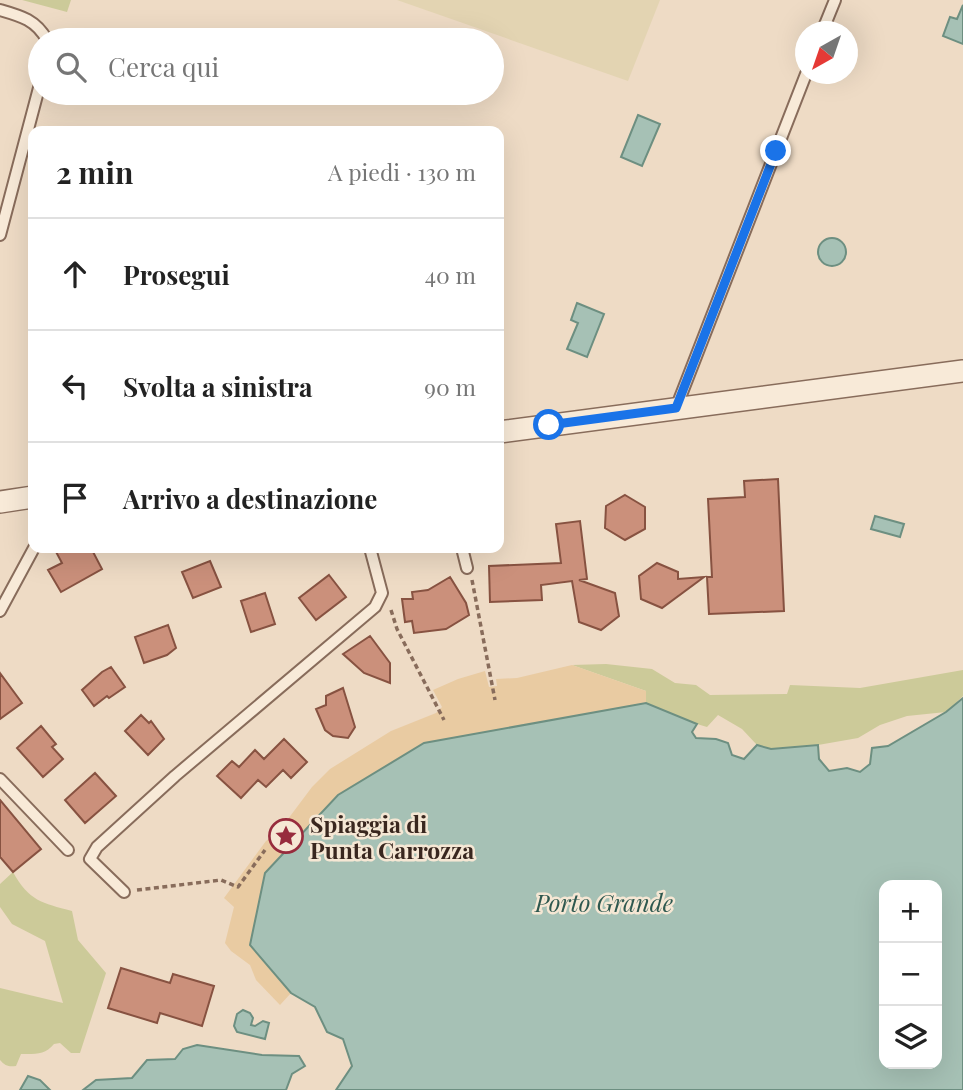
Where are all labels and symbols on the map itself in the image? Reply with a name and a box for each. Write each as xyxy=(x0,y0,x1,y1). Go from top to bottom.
north arrow xyxy=(795,21,858,84)
route end xyxy=(760,135,791,166)
route start xyxy=(533,409,564,440)
place label: Spiaggia di Punta Carrozza xyxy=(310,808,474,865)
place icon: Spiaggia di Punta Carrozza xyxy=(267,817,305,855)
water label: Porto Grande xyxy=(534,886,673,918)

